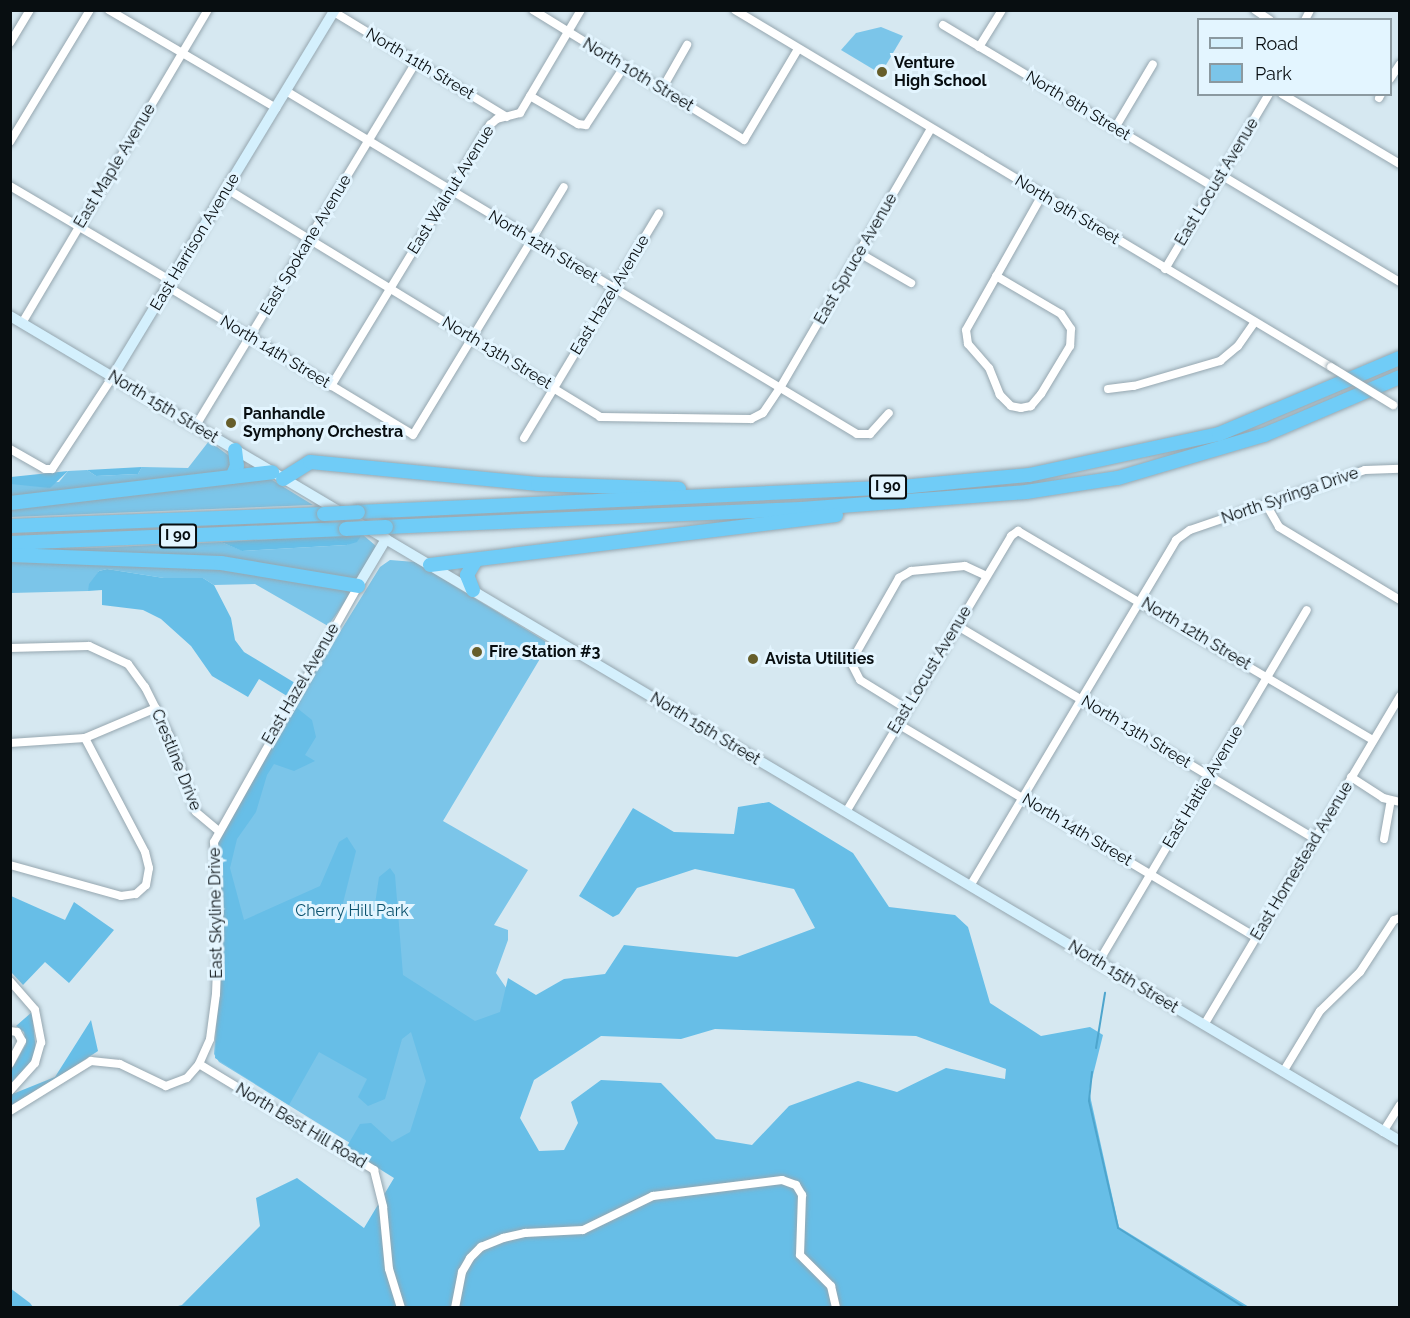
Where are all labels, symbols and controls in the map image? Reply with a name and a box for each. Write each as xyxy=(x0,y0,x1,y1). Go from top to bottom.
legend xyxy=(1197,18,1392,96)
street label: North 11th Street xyxy=(362,24,478,104)
text: Road xyxy=(1255,33,1298,54)
street label: North 10th Street xyxy=(579,34,697,116)
place label: Venture High School xyxy=(894,53,987,91)
text: Park xyxy=(1255,63,1292,84)
marker: Venture High School xyxy=(875,65,889,79)
street label: North 8th Street xyxy=(1022,67,1134,145)
street label: East Maple Avenue xyxy=(70,100,160,232)
street label: East Locust Avenue xyxy=(1171,115,1263,249)
street label: East Walnut Avenue xyxy=(403,122,499,258)
street label: East Harrison Avenue xyxy=(146,170,244,314)
street label: East Spokane Avenue xyxy=(256,171,356,319)
street label: North 9th Street xyxy=(1011,171,1123,249)
street label: East Spruce Avenue xyxy=(811,190,901,328)
street label: North 12th Street xyxy=(485,207,601,287)
street label: East Hazel Avenue xyxy=(566,231,654,359)
street label: North 14th Street xyxy=(217,312,333,392)
street label: North 13th Street xyxy=(439,313,555,393)
street label: North 15th Street xyxy=(105,367,221,447)
place label: Panhandle Symphony Orchestra xyxy=(243,404,404,442)
marker: Panhandle Symphony Orchestra xyxy=(224,416,238,430)
street label: North Syringa Drive xyxy=(1219,464,1361,528)
road number: I 90 xyxy=(868,475,908,499)
road number: I 90 xyxy=(158,524,198,548)
street label: North 12th Street xyxy=(1138,594,1254,674)
street label: East Locust Avenue xyxy=(884,603,976,737)
street label: East Hazel Avenue xyxy=(258,620,344,748)
place label: Fire Station #3 xyxy=(489,642,601,662)
marker: Fire Station #3 xyxy=(470,645,484,659)
place label: Avista Utilities xyxy=(765,649,874,669)
marker: Avista Utilities xyxy=(746,652,760,666)
street label: North 15th Street xyxy=(647,689,763,769)
street label: North 13th Street xyxy=(1078,692,1194,772)
street label: Crestline Drive xyxy=(147,707,205,813)
street label: East Hattie Avenue xyxy=(1159,722,1247,852)
street label: East Homestead Avenue xyxy=(1247,778,1357,944)
street label: North 14th Street xyxy=(1019,790,1135,870)
street label: East Skyline Drive xyxy=(205,847,227,979)
park label: Cherry Hill Park xyxy=(295,901,409,921)
street label: North 15th Street xyxy=(1065,937,1181,1017)
street label: North Best Hill Road xyxy=(232,1079,370,1173)

